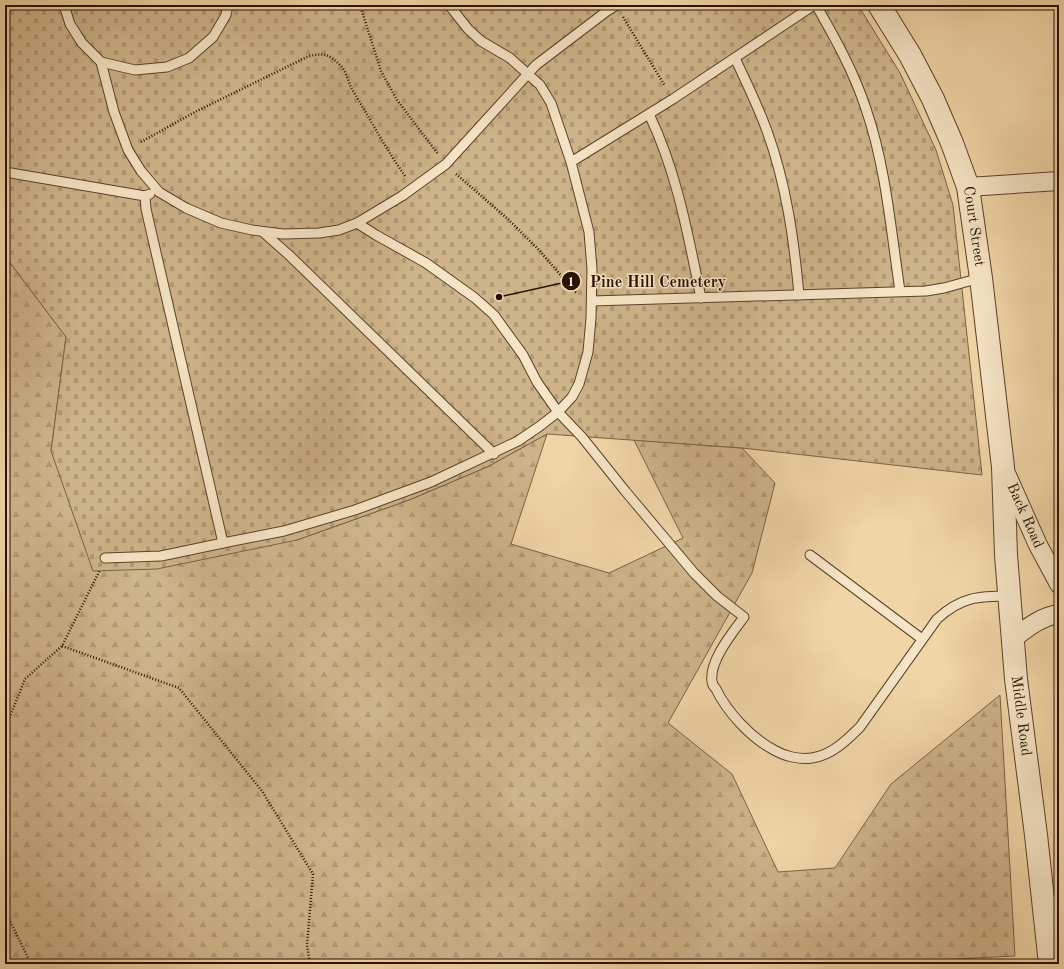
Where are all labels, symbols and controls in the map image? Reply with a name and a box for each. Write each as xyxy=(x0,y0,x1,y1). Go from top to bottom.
street label: Court Street xyxy=(960,185,987,268)
callout: Pine Hill Cemetery xyxy=(561,267,734,295)
text: Pine Hill Cemetery xyxy=(590,275,726,291)
text: 1 xyxy=(568,277,574,289)
street label: Back Road xyxy=(1004,481,1046,551)
street label: Middle Road xyxy=(1008,675,1033,757)

